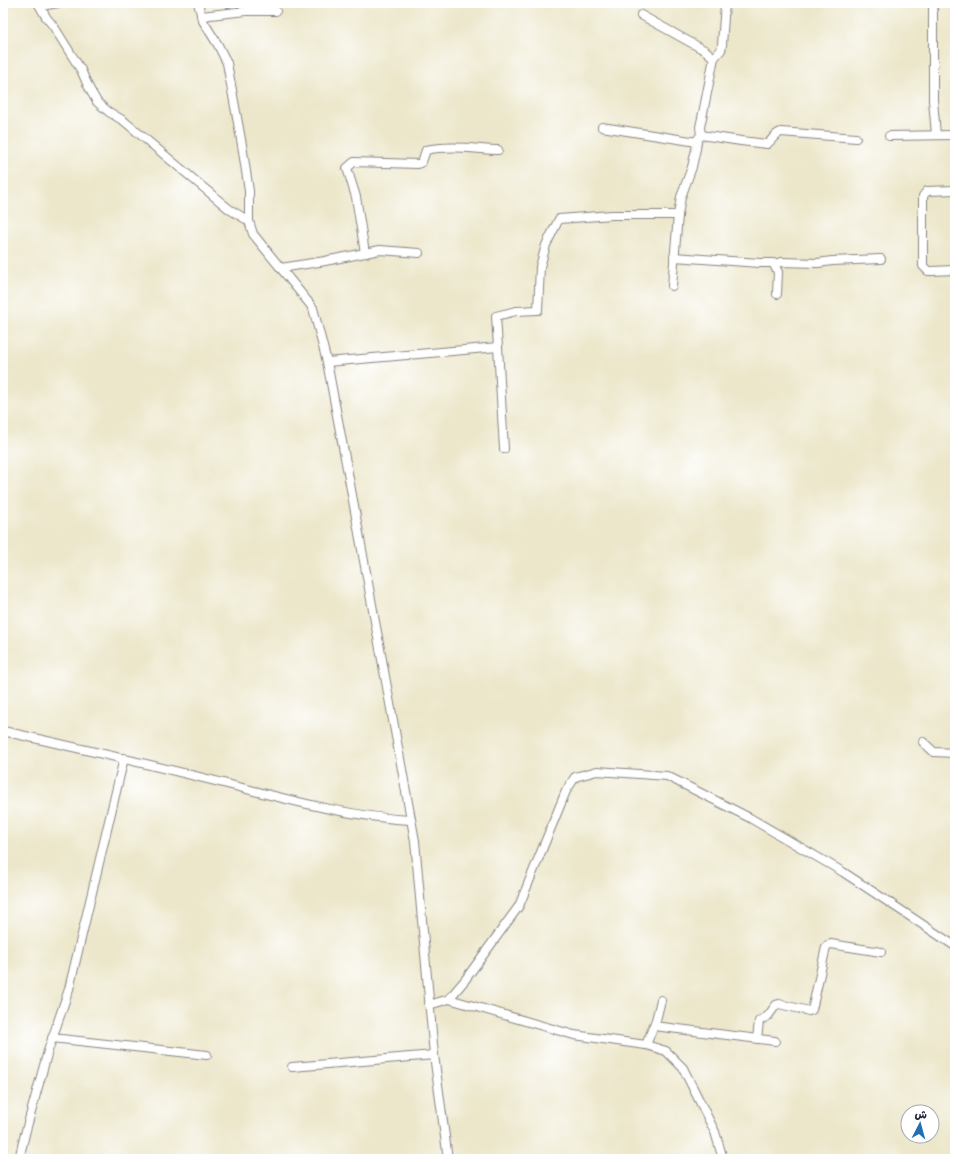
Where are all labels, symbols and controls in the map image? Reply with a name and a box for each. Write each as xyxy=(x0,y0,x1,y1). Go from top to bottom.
north arrow xyxy=(900,1104,940,1144)
text: ش xyxy=(914,1107,928,1122)

